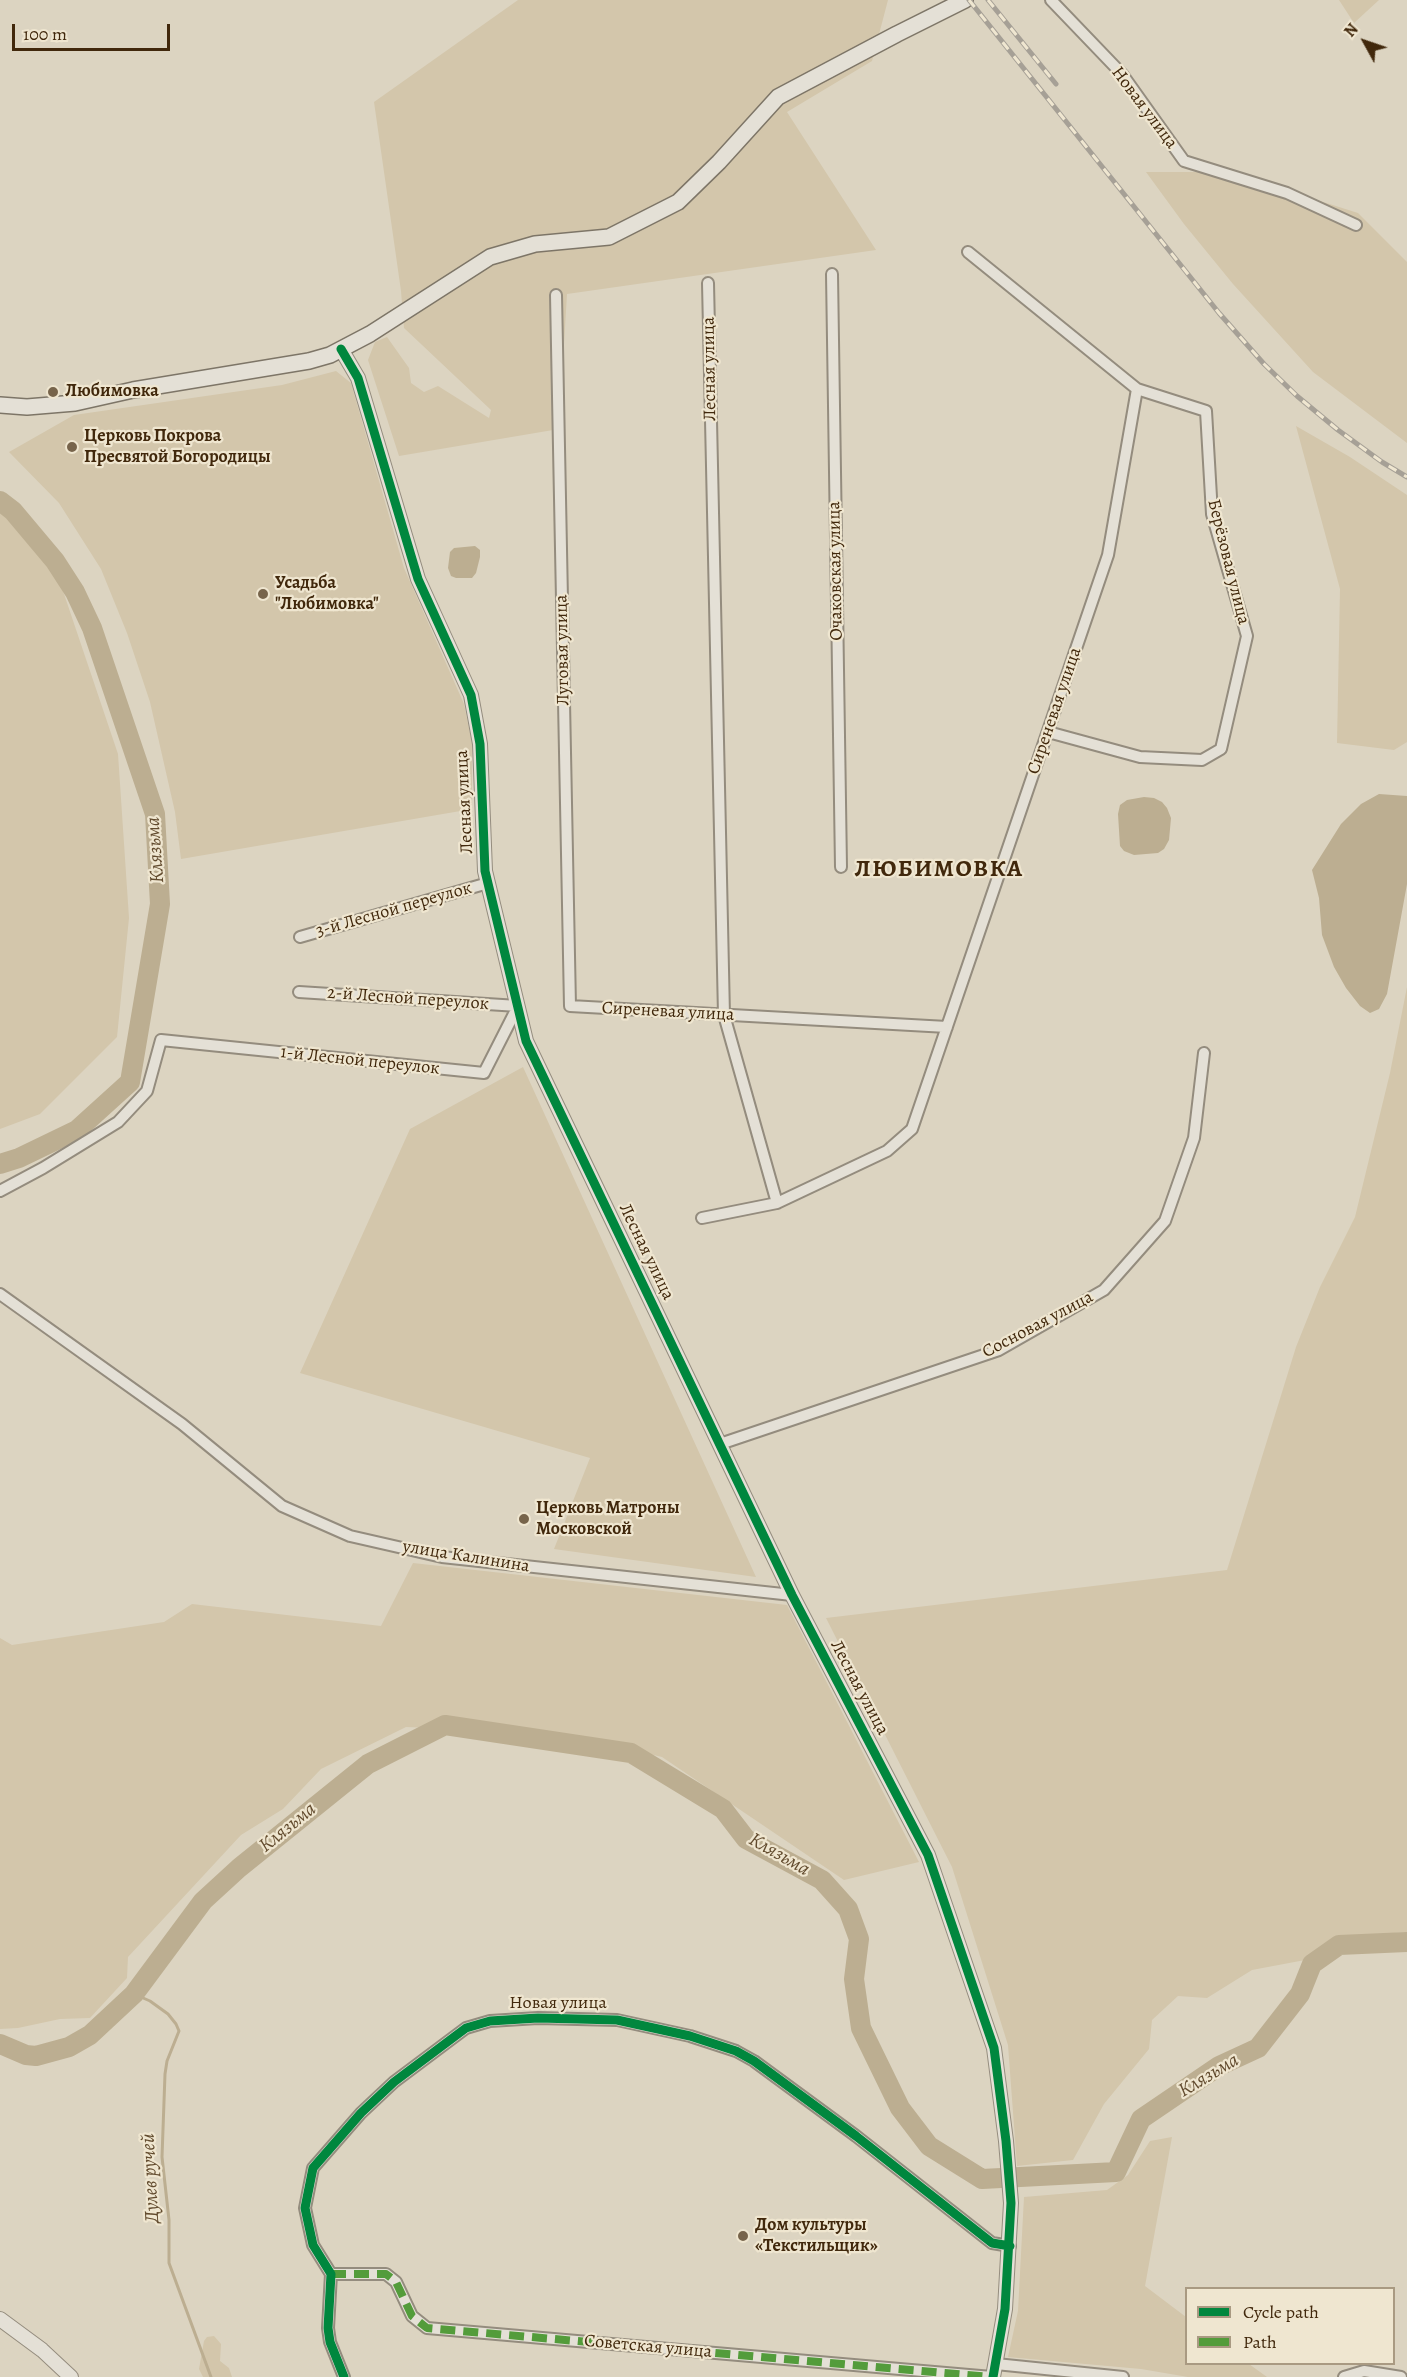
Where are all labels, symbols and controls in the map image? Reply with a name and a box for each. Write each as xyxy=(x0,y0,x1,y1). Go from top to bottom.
scale bar xyxy=(15,12,172,50)
north arrow xyxy=(1335,12,1395,72)
text: N xyxy=(1339,19,1363,42)
text: 100 m xyxy=(23,22,67,46)
street label: Новая улица xyxy=(1106,63,1182,153)
street label: Лесная улица xyxy=(698,317,722,421)
place label: Любимовка xyxy=(65,381,159,403)
marker: Любимовка xyxy=(46,385,60,399)
place label: Церковь Покрова Пресвятой Богородицы xyxy=(84,426,271,468)
marker: Церковь Покрова Пресвятой Богородицы xyxy=(65,440,79,454)
street label: Берёзовая улица xyxy=(1202,497,1254,627)
street label: Очаковская улица xyxy=(824,501,848,641)
place label: Усадьба "Любимовка" xyxy=(275,573,379,616)
marker: Усадьба "Любимовка" xyxy=(256,587,270,601)
street label: Луговая улица xyxy=(551,594,575,706)
street label: Сиреневая улица xyxy=(1023,645,1087,777)
street label: Лесная улица xyxy=(451,749,479,855)
water label: Клязьма xyxy=(142,816,170,884)
district label: ЛЮБИМОВКА xyxy=(855,856,1023,884)
street label: 3-й Лесной переулок xyxy=(314,877,474,943)
street label: 2-й Лесной переулок xyxy=(326,983,490,1015)
street label: Сиреневая улица xyxy=(601,998,735,1026)
street label: 1-й Лесной переулок xyxy=(279,1042,441,1080)
street label: Лесная улица xyxy=(613,1200,679,1304)
street label: Сосновая улица xyxy=(979,1287,1097,1363)
place label: Церковь Матроны Московской xyxy=(536,1498,680,1540)
marker: Церковь Матроны Московской xyxy=(517,1512,531,1526)
street label: улица Калинина xyxy=(401,1536,531,1578)
street label: Лесная улица xyxy=(825,1637,893,1739)
water label: Клязьма xyxy=(255,1798,321,1858)
water label: Клязьма xyxy=(744,1828,814,1882)
street label: Новая улица xyxy=(509,1993,607,2015)
water label: Клязьма xyxy=(1174,2049,1244,2103)
water label: Дулев ручей xyxy=(137,2133,165,2223)
place label: Дом культуры «Текстильщик» xyxy=(755,2215,878,2258)
marker: Дом культуры «Текстильщик» xyxy=(736,2229,750,2243)
legend xyxy=(1185,2287,1395,2365)
text: Cycle path xyxy=(1243,2300,1319,2324)
text: Path xyxy=(1243,2330,1277,2354)
street label: Советская улица xyxy=(583,2331,713,2363)

